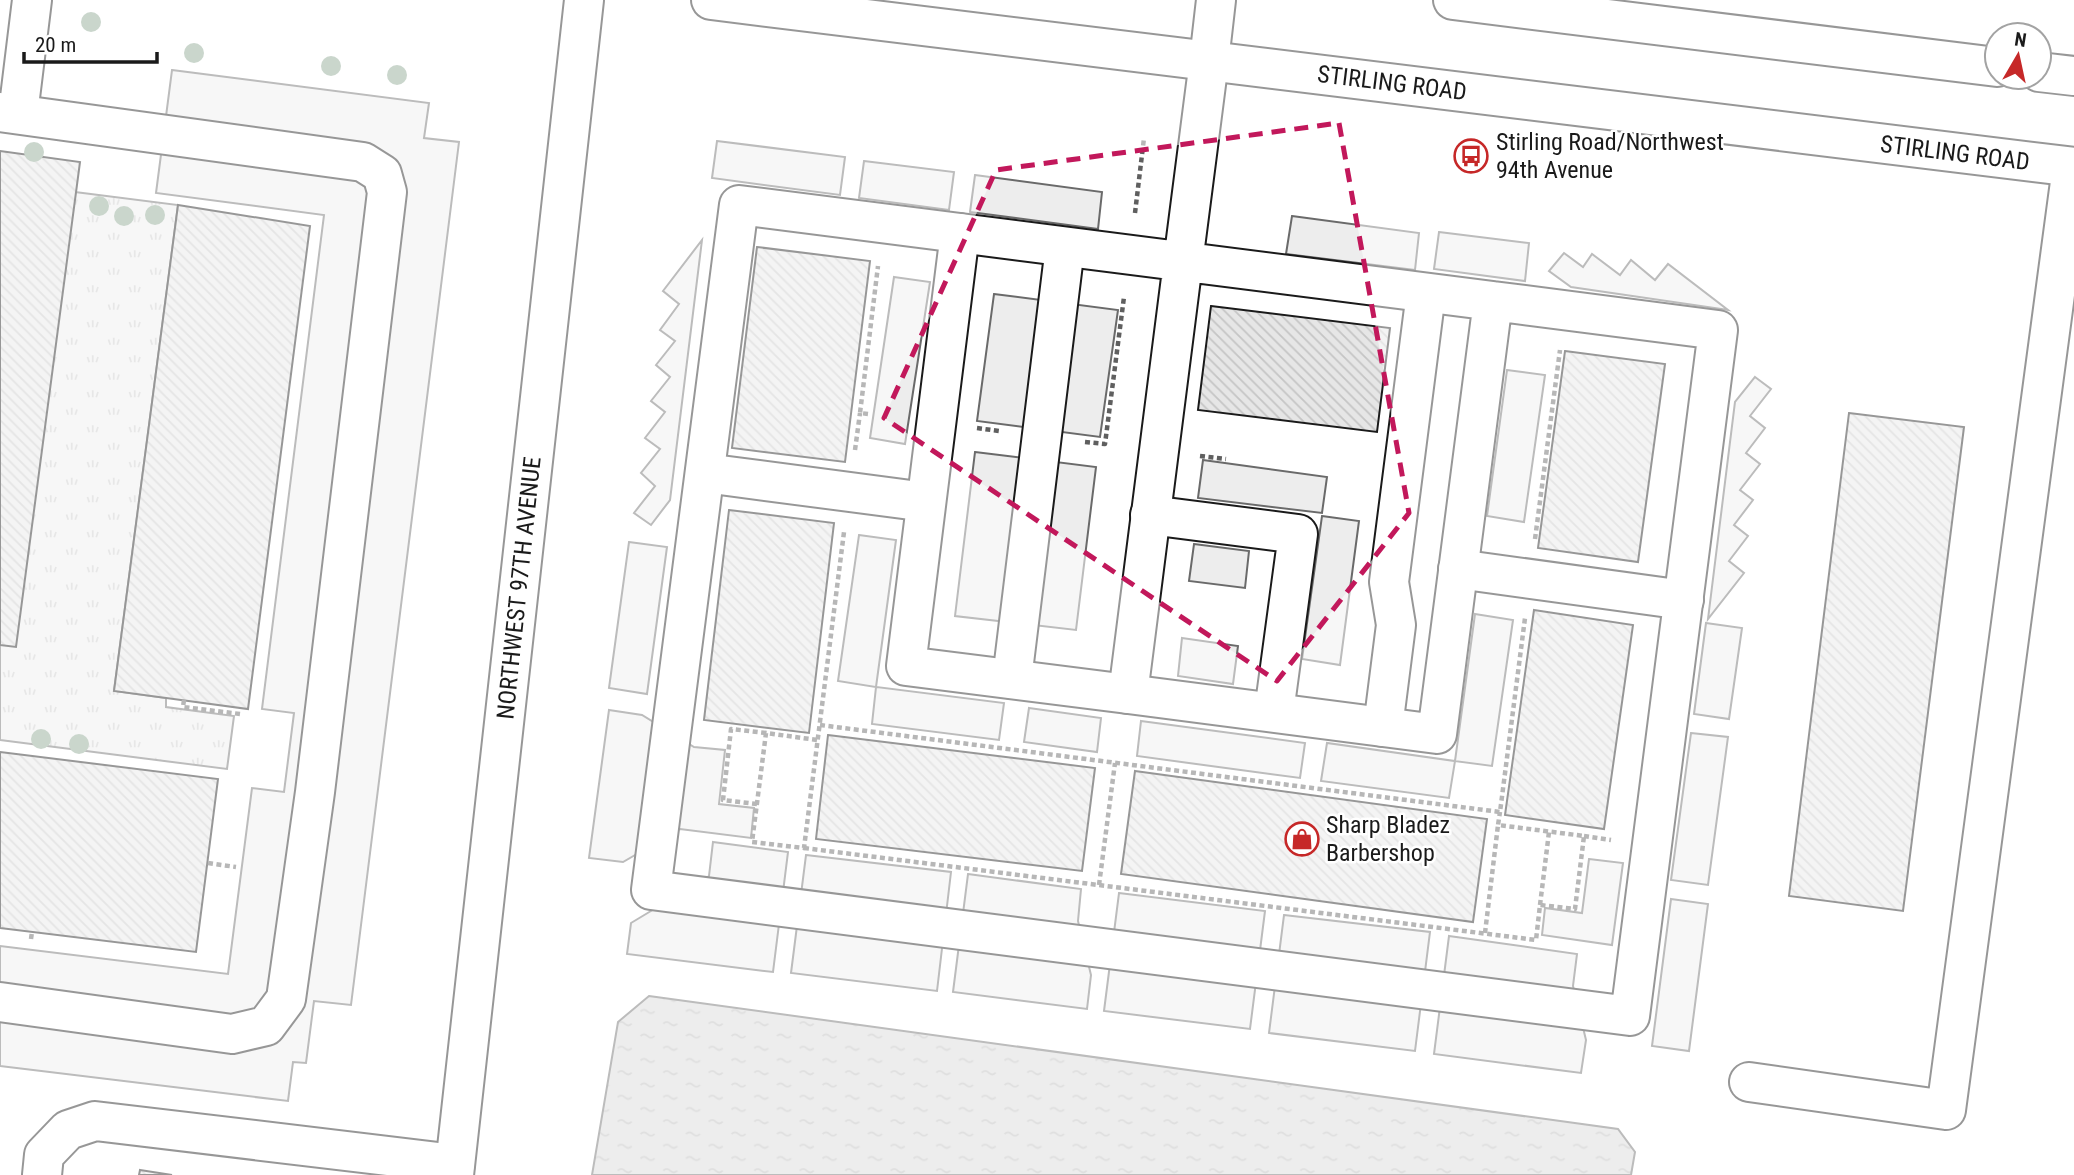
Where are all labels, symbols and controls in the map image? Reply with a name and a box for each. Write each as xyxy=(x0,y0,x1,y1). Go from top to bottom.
scale bar xyxy=(24,21,158,65)
north arrow xyxy=(1983,21,2053,91)
text: N xyxy=(2013,27,2028,52)
text: 20 m xyxy=(35,33,76,57)
street label: STIRLING ROAD xyxy=(1316,60,1468,106)
place label: Stirling Road/Northwest 94th Avenue xyxy=(1496,128,1724,184)
street label: STIRLING ROAD xyxy=(1879,130,2031,176)
bus stop icon: Stirling Road/Northwest 94th Avenue xyxy=(1452,137,1490,175)
street label: NORTHWEST 97TH AVENUE xyxy=(491,455,547,721)
place label: Sharp Bladez Barbershop xyxy=(1326,811,1450,867)
shop icon: Sharp Bladez Barbershop xyxy=(1283,820,1321,858)

